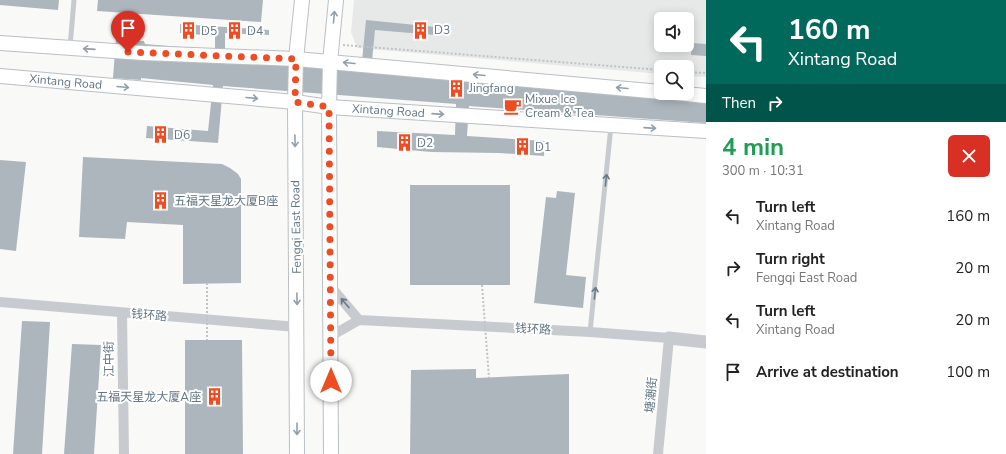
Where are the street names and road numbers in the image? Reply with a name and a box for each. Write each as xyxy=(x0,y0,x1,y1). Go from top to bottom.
street label: Xintang Road xyxy=(29,71,103,93)
street label: Xintang Road xyxy=(351,100,425,121)
street label: Fengqi East Road xyxy=(287,180,305,274)
street label: 钱环路 xyxy=(130,305,168,325)
street label: 钱环路 xyxy=(515,320,551,338)
street label: 江中街 xyxy=(101,341,117,377)
street label: 塘潮街 xyxy=(641,376,661,414)

